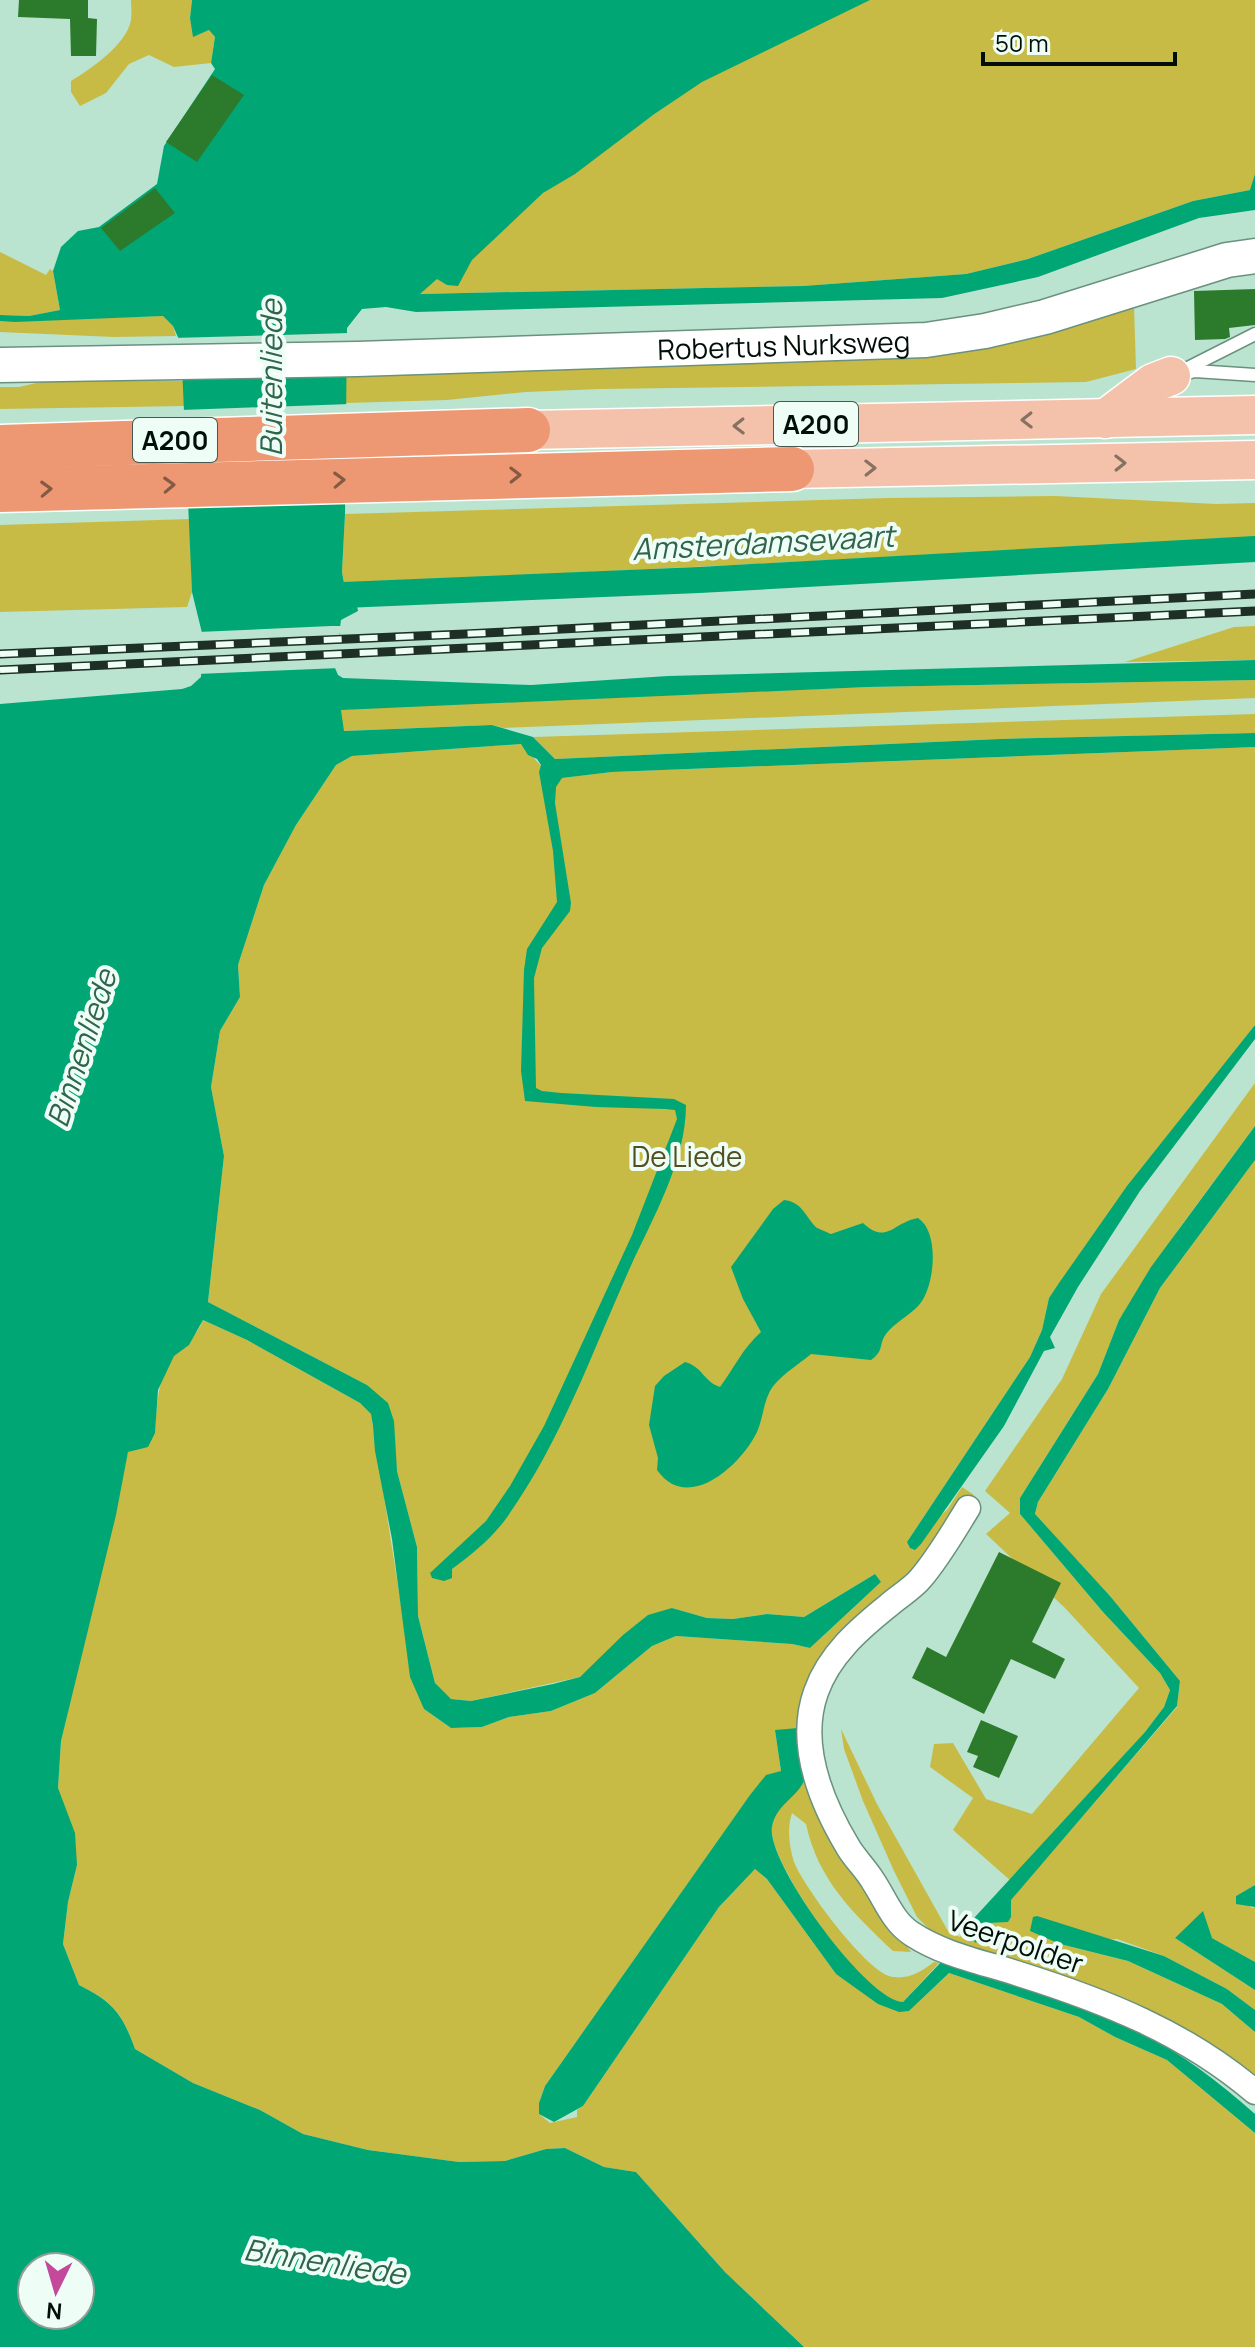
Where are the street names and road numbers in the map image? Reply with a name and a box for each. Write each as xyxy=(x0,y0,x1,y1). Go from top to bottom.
street label: Robertus Nurksweg xyxy=(657,322,911,368)
road number: A200 xyxy=(774,402,858,446)
road number: A200 xyxy=(133,418,217,462)
street label: Veerpolder xyxy=(943,1900,1089,1982)

